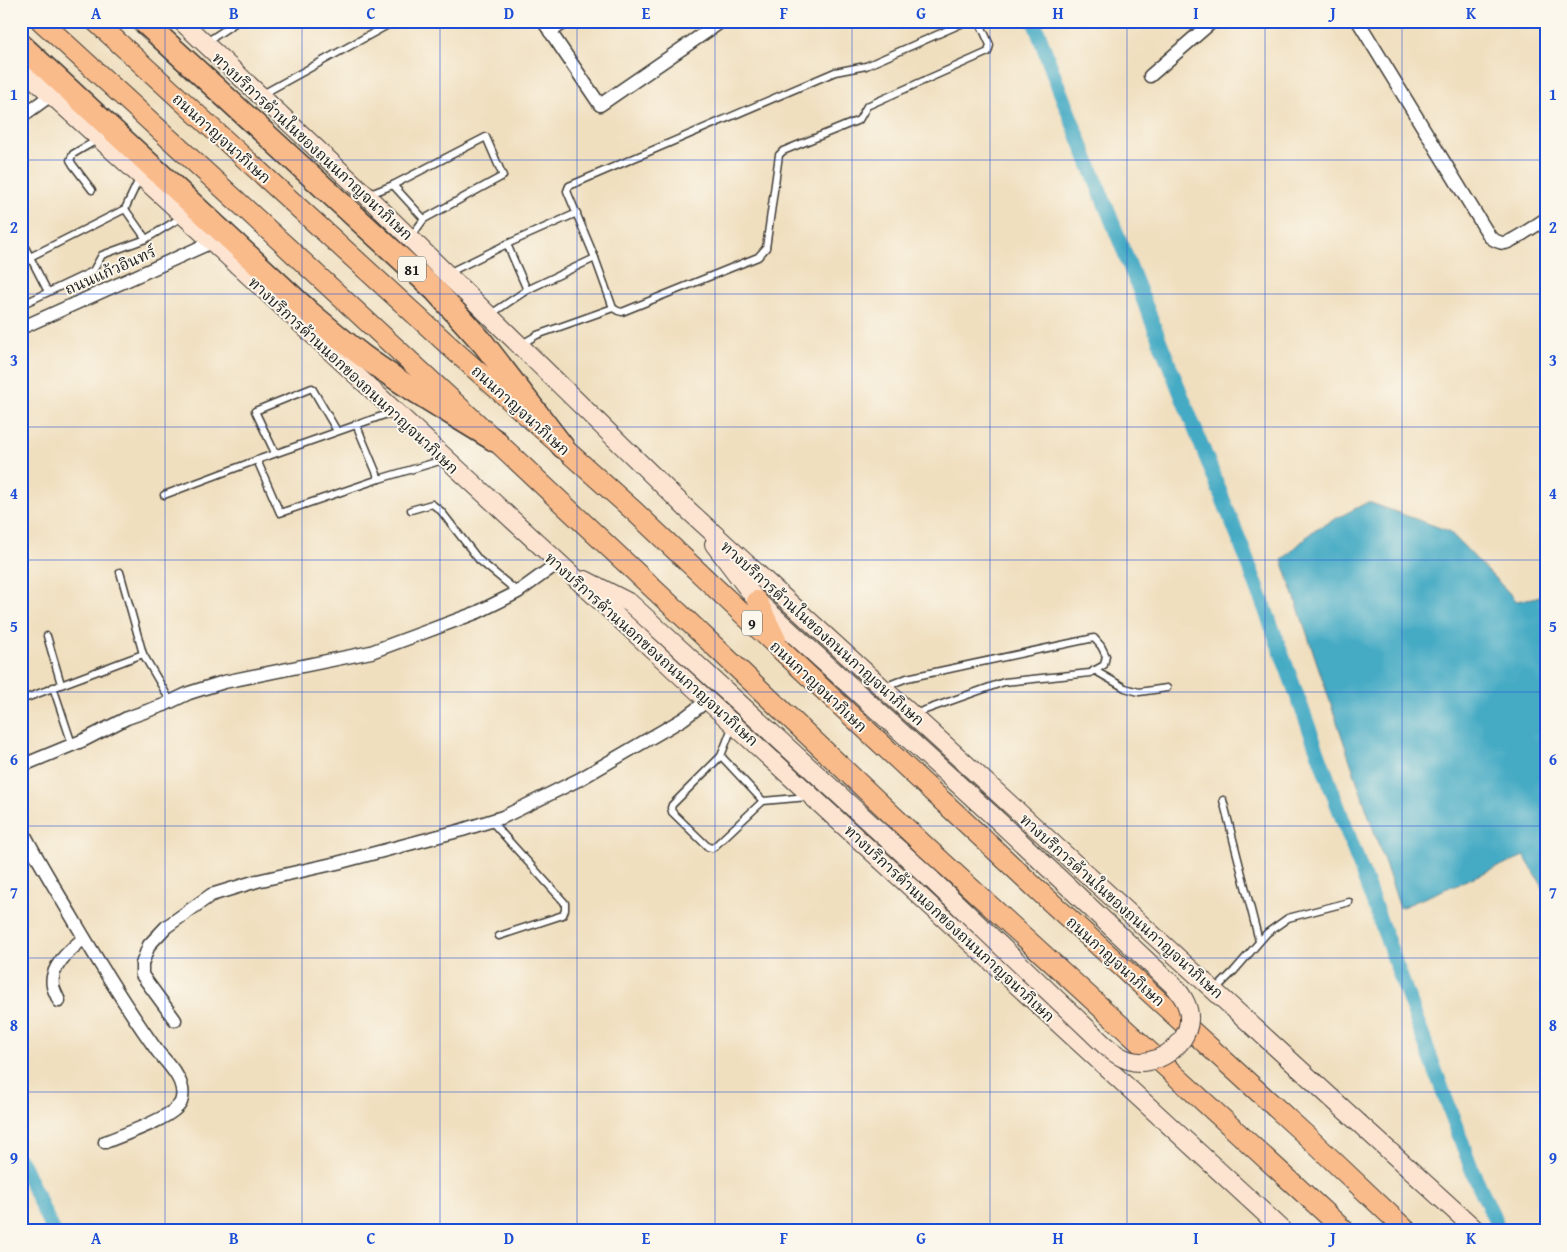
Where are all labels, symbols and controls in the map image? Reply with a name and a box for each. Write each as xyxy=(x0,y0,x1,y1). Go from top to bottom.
text: A xyxy=(91,1,102,25)
text: B xyxy=(229,1,239,25)
text: C xyxy=(366,1,376,25)
text: D xyxy=(504,1,514,25)
text: E xyxy=(642,1,651,25)
text: F xyxy=(780,1,788,25)
text: G xyxy=(916,1,926,25)
text: H xyxy=(1052,1,1064,25)
text: I xyxy=(1193,1,1199,25)
text: J xyxy=(1327,1,1336,25)
text: K xyxy=(1466,1,1477,25)
street label: ทางบริการด้านในของถนนกาญจนาภิเษก xyxy=(207,46,419,246)
text: 1 xyxy=(10,82,18,106)
text: 1 xyxy=(1549,82,1557,106)
street label: ถนนกาญจนาภิเษก xyxy=(167,87,277,189)
text: 2 xyxy=(10,215,18,239)
text: 2 xyxy=(1549,215,1557,239)
street label: ถนนแก้วอินทร์ xyxy=(61,239,160,301)
road number: 81 xyxy=(398,256,426,282)
street label: ทางบริการด้านนอกของถนนกาญจนาภิเษก xyxy=(243,271,465,479)
text: 3 xyxy=(10,348,18,372)
text: 3 xyxy=(1549,348,1557,372)
street label: ถนนกาญจนาภิเษก xyxy=(466,359,576,461)
text: 4 xyxy=(10,481,18,505)
text: 4 xyxy=(1549,481,1557,505)
street label: ทางบริการด้านในของถนนกาญจนาภิเษก xyxy=(717,536,929,730)
street label: ทางบริการด้านนอกของถนนกาญจนาภิเษก xyxy=(540,546,764,752)
road number: 9 xyxy=(742,610,762,636)
text: 5 xyxy=(10,614,18,638)
text: 5 xyxy=(1549,614,1557,638)
street label: ถนนกาญจนาภิเษก xyxy=(766,636,872,736)
text: 6 xyxy=(10,747,18,771)
text: 6 xyxy=(1549,747,1557,771)
street label: ทางบริการด้านในของถนนกาญจนาภิเษก xyxy=(1016,809,1228,1003)
street label: ทางบริการด้านนอกของถนนกาญจนาภิเษก xyxy=(839,819,1061,1027)
text: 7 xyxy=(10,880,18,904)
text: 7 xyxy=(1549,880,1557,904)
street label: ถนนกาญจนาภิเษก xyxy=(1063,912,1169,1010)
text: 8 xyxy=(10,1013,18,1037)
text: 8 xyxy=(1549,1013,1557,1037)
text: 9 xyxy=(10,1146,18,1170)
text: 9 xyxy=(1549,1146,1557,1170)
text: A xyxy=(91,1226,102,1250)
text: B xyxy=(229,1226,239,1250)
text: C xyxy=(366,1226,376,1250)
text: D xyxy=(504,1226,514,1250)
text: E xyxy=(642,1226,651,1250)
text: F xyxy=(780,1226,788,1250)
text: G xyxy=(916,1226,926,1250)
text: H xyxy=(1052,1226,1064,1250)
text: I xyxy=(1193,1226,1199,1250)
text: J xyxy=(1327,1226,1336,1250)
text: K xyxy=(1466,1226,1477,1250)

